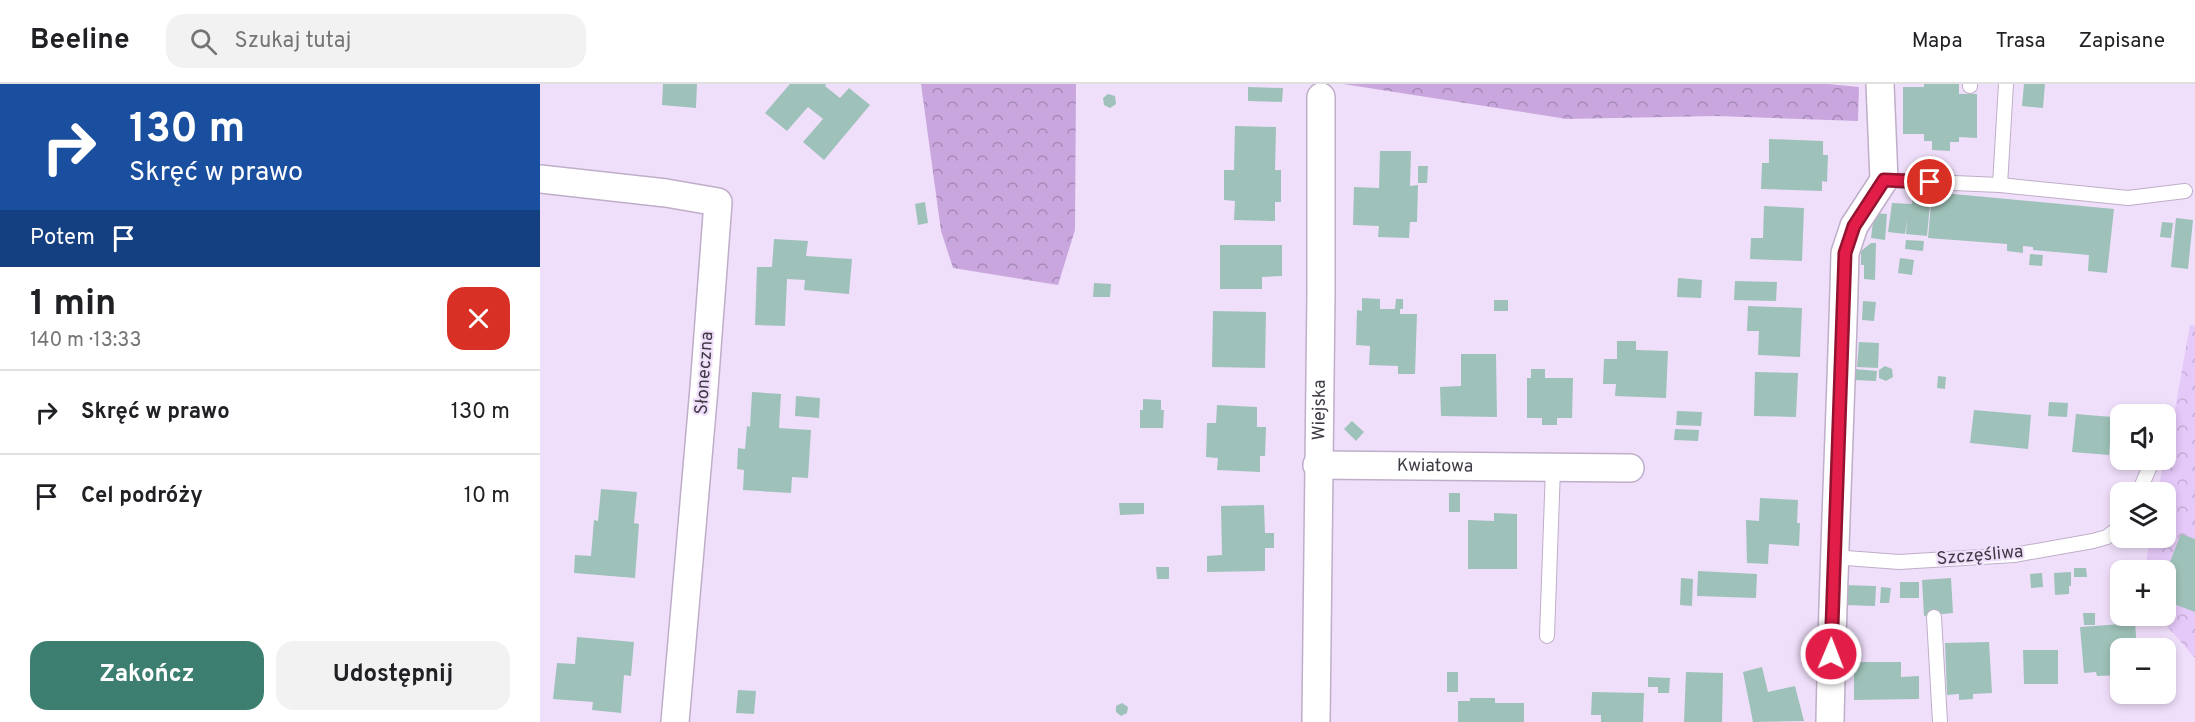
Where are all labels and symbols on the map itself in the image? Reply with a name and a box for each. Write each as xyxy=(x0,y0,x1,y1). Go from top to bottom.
pin xyxy=(1904,156,1955,207)
street label: Słoneczna xyxy=(691,331,719,415)
street label: Wiejska xyxy=(1308,379,1331,441)
street label: Kwiatowa xyxy=(1397,454,1473,478)
street label: Szczęśliwa xyxy=(1936,541,2024,571)
position arrow xyxy=(1799,622,1863,686)

